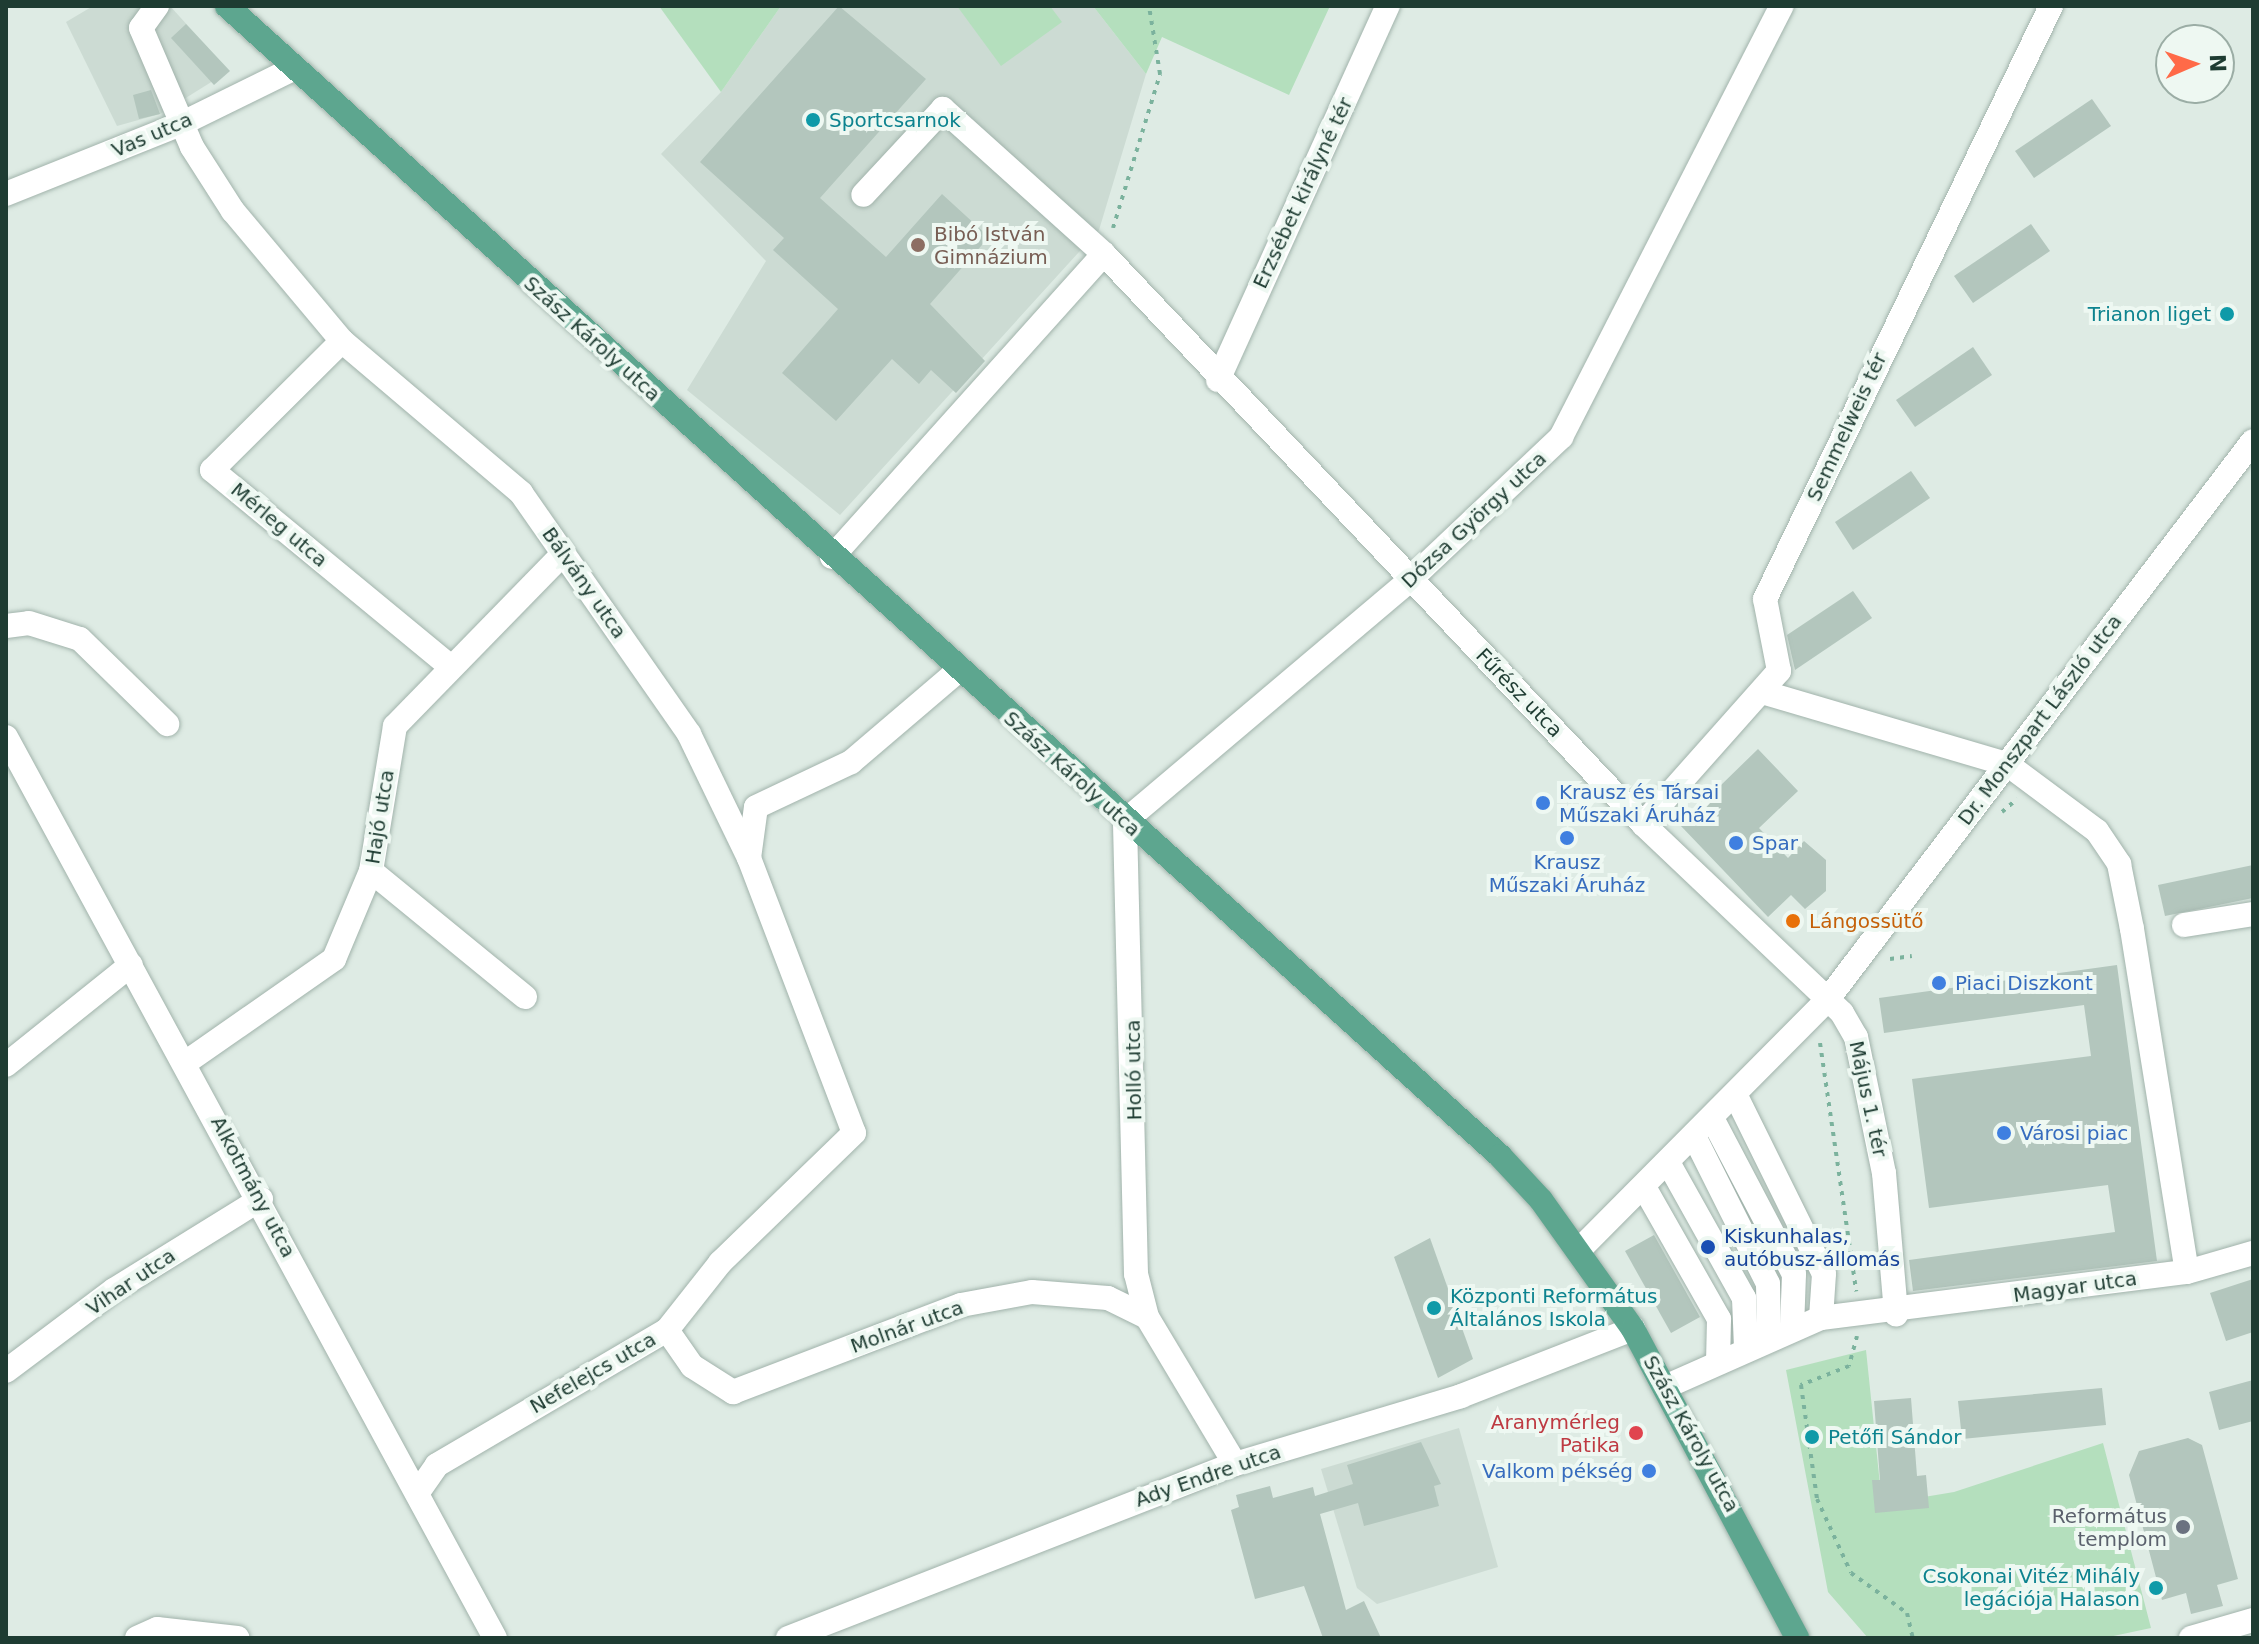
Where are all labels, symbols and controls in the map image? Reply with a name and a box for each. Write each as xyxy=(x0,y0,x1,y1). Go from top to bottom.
north arrow xyxy=(2155,24,2235,104)
text: N xyxy=(2205,54,2230,73)
street label: Erzsébet királyné tér xyxy=(1248,94,1358,292)
street label: Vas utca xyxy=(108,107,196,163)
place label: Sportcsarnok xyxy=(829,108,961,132)
marker: Sportcsarnok xyxy=(804,111,822,129)
place label: Bibó István Gimnázium xyxy=(934,222,1048,269)
marker: Bibó István Gimnázium xyxy=(909,236,927,254)
street label: Szász Károly utca xyxy=(519,271,665,407)
place label: Trianon liget xyxy=(2088,302,2211,326)
marker: Trianon liget xyxy=(2218,305,2236,323)
street label: Semmelweis tér xyxy=(1802,349,1892,505)
street label: Dózsa György utca xyxy=(1397,447,1551,593)
street label: Mérleg utca xyxy=(226,478,332,572)
street label: Bálvány utca xyxy=(537,523,631,643)
street label: Dr. Monszpart László utca xyxy=(1953,610,2127,830)
street label: Fűrész utca xyxy=(1471,644,1567,742)
street label: Szász Károly utca xyxy=(999,706,1145,842)
street label: Hajó utca xyxy=(361,768,399,866)
place label: Krausz és Társai Műszaki Áruház xyxy=(1559,780,1719,827)
marker: Krausz és Társai Műszaki Áruház xyxy=(1534,794,1552,812)
marker: Krausz Műszaki Áruház xyxy=(1558,829,1576,847)
place label: Spar xyxy=(1752,831,1798,855)
marker: Spar xyxy=(1727,834,1745,852)
place label: Krausz Műszaki Áruház xyxy=(1489,850,1645,897)
place label: Lángossütő xyxy=(1809,909,1924,933)
marker: Lángossütő xyxy=(1784,912,1802,930)
place label: Piaci Diszkont xyxy=(1955,971,2093,995)
marker: Piaci Diszkont xyxy=(1930,974,1948,992)
street label: Holló utca xyxy=(1121,1019,1147,1121)
street label: Május 1. tér xyxy=(1844,1039,1892,1159)
street label: Alkotmány utca xyxy=(206,1112,300,1262)
place label: Városi piac xyxy=(2020,1121,2128,1145)
marker: Városi piac xyxy=(1995,1124,2013,1142)
place label: Kiskunhalas, autóbusz-állomás xyxy=(1724,1224,1900,1271)
marker: Kiskunhalas, autóbusz-állomás xyxy=(1699,1238,1717,1256)
street label: Vihar utca xyxy=(82,1244,180,1320)
street label: Magyar utca xyxy=(2012,1266,2138,1308)
place label: Központi Református Általános Iskola xyxy=(1450,1284,1657,1331)
street label: Molnár utca xyxy=(847,1295,967,1359)
marker: Központi Református Általános Iskola xyxy=(1425,1299,1443,1317)
street label: Nefelejcs utca xyxy=(526,1327,660,1419)
street label: Szász Károly utca xyxy=(1638,1352,1744,1516)
place label: Aranymérleg Patika xyxy=(1491,1410,1620,1457)
marker: Aranymérleg Patika xyxy=(1627,1424,1645,1442)
place label: Petőfi Sándor xyxy=(1828,1425,1961,1449)
marker: Petőfi Sándor xyxy=(1803,1428,1821,1446)
street label: Ady Endre utca xyxy=(1132,1440,1284,1512)
place label: Valkom pékség xyxy=(1482,1459,1633,1483)
marker: Valkom pékség xyxy=(1640,1462,1658,1480)
place label: Református templom xyxy=(2052,1504,2167,1551)
marker: Református templom xyxy=(2174,1518,2192,1536)
place label: Csokonai Vitéz Mihály legációja Halason xyxy=(1922,1564,2140,1611)
marker: Csokonai Vitéz Mihály legációja Halason xyxy=(2147,1579,2165,1597)

